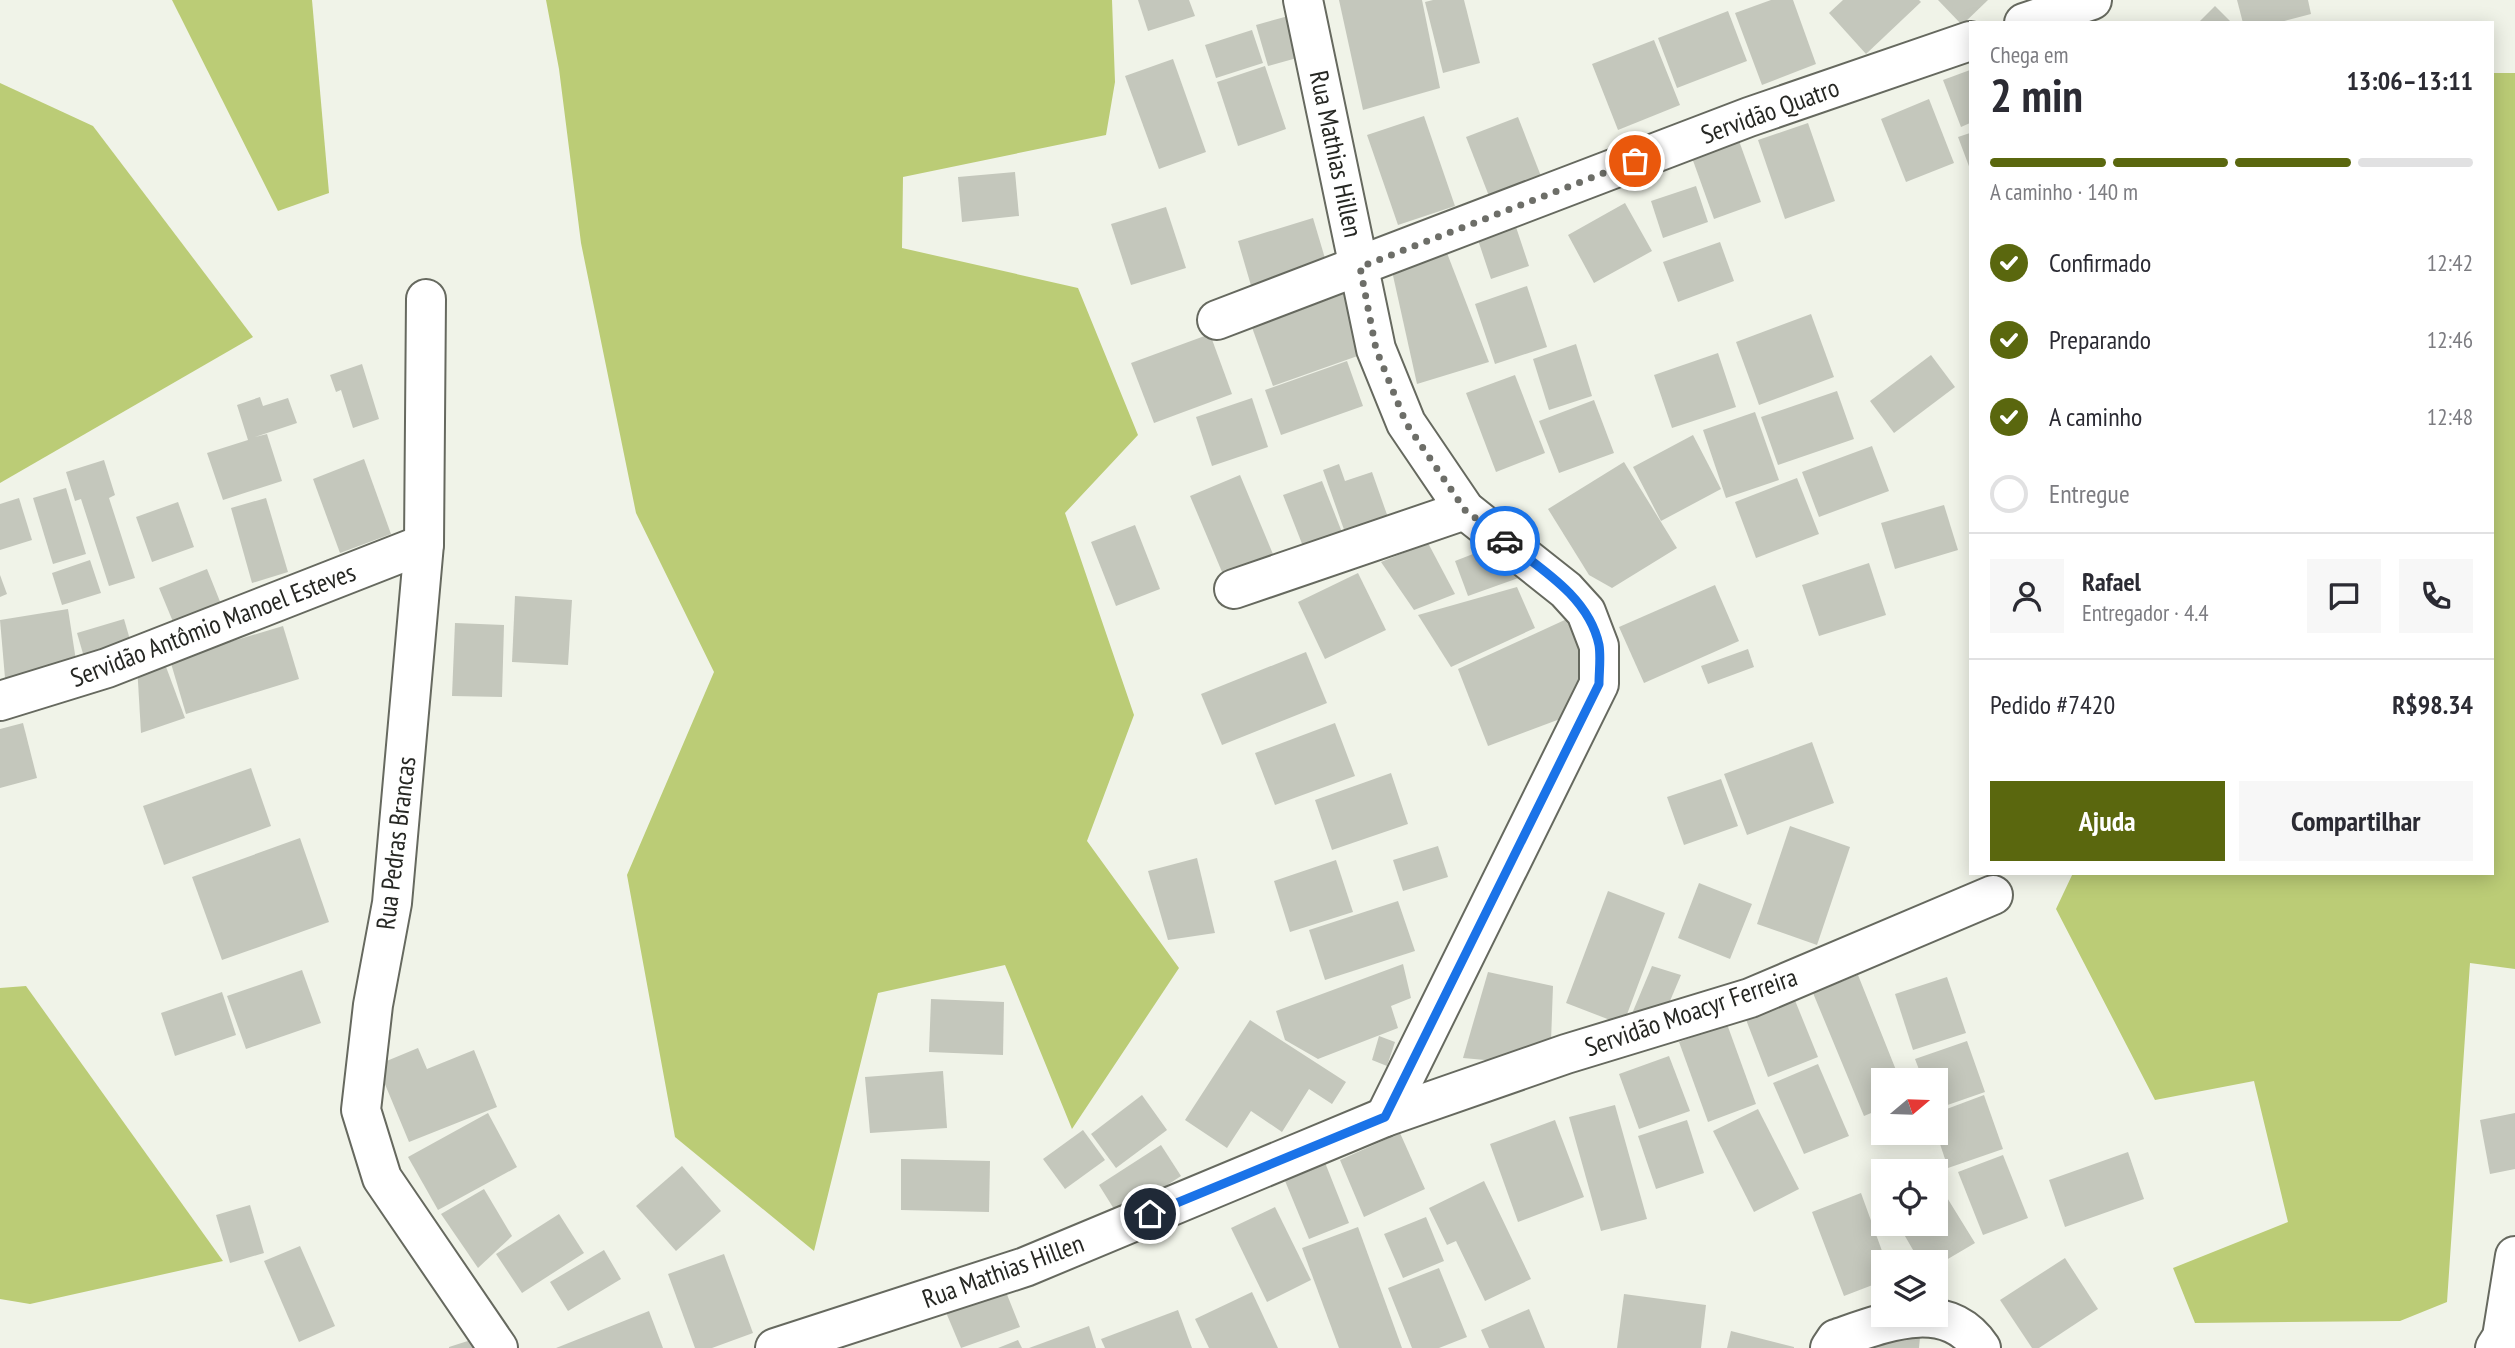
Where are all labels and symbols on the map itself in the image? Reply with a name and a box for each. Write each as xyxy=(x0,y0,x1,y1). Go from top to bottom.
street label: Rua Mathias Hillen xyxy=(1303,68,1370,240)
street label: Servidão Quatro xyxy=(1696,70,1843,151)
pin xyxy=(1605,131,1665,191)
courier xyxy=(1470,506,1540,576)
street label: Servidão Antômio Manoel Esteves xyxy=(66,555,360,694)
street label: Rua Pedras Brancas xyxy=(369,755,422,931)
street label: Servidão Moacyr Ferreira xyxy=(1580,960,1801,1063)
north arrow xyxy=(1871,1068,1948,1144)
pin xyxy=(1120,1184,1180,1244)
street label: Rua Mathias Hillen xyxy=(918,1226,1088,1315)

